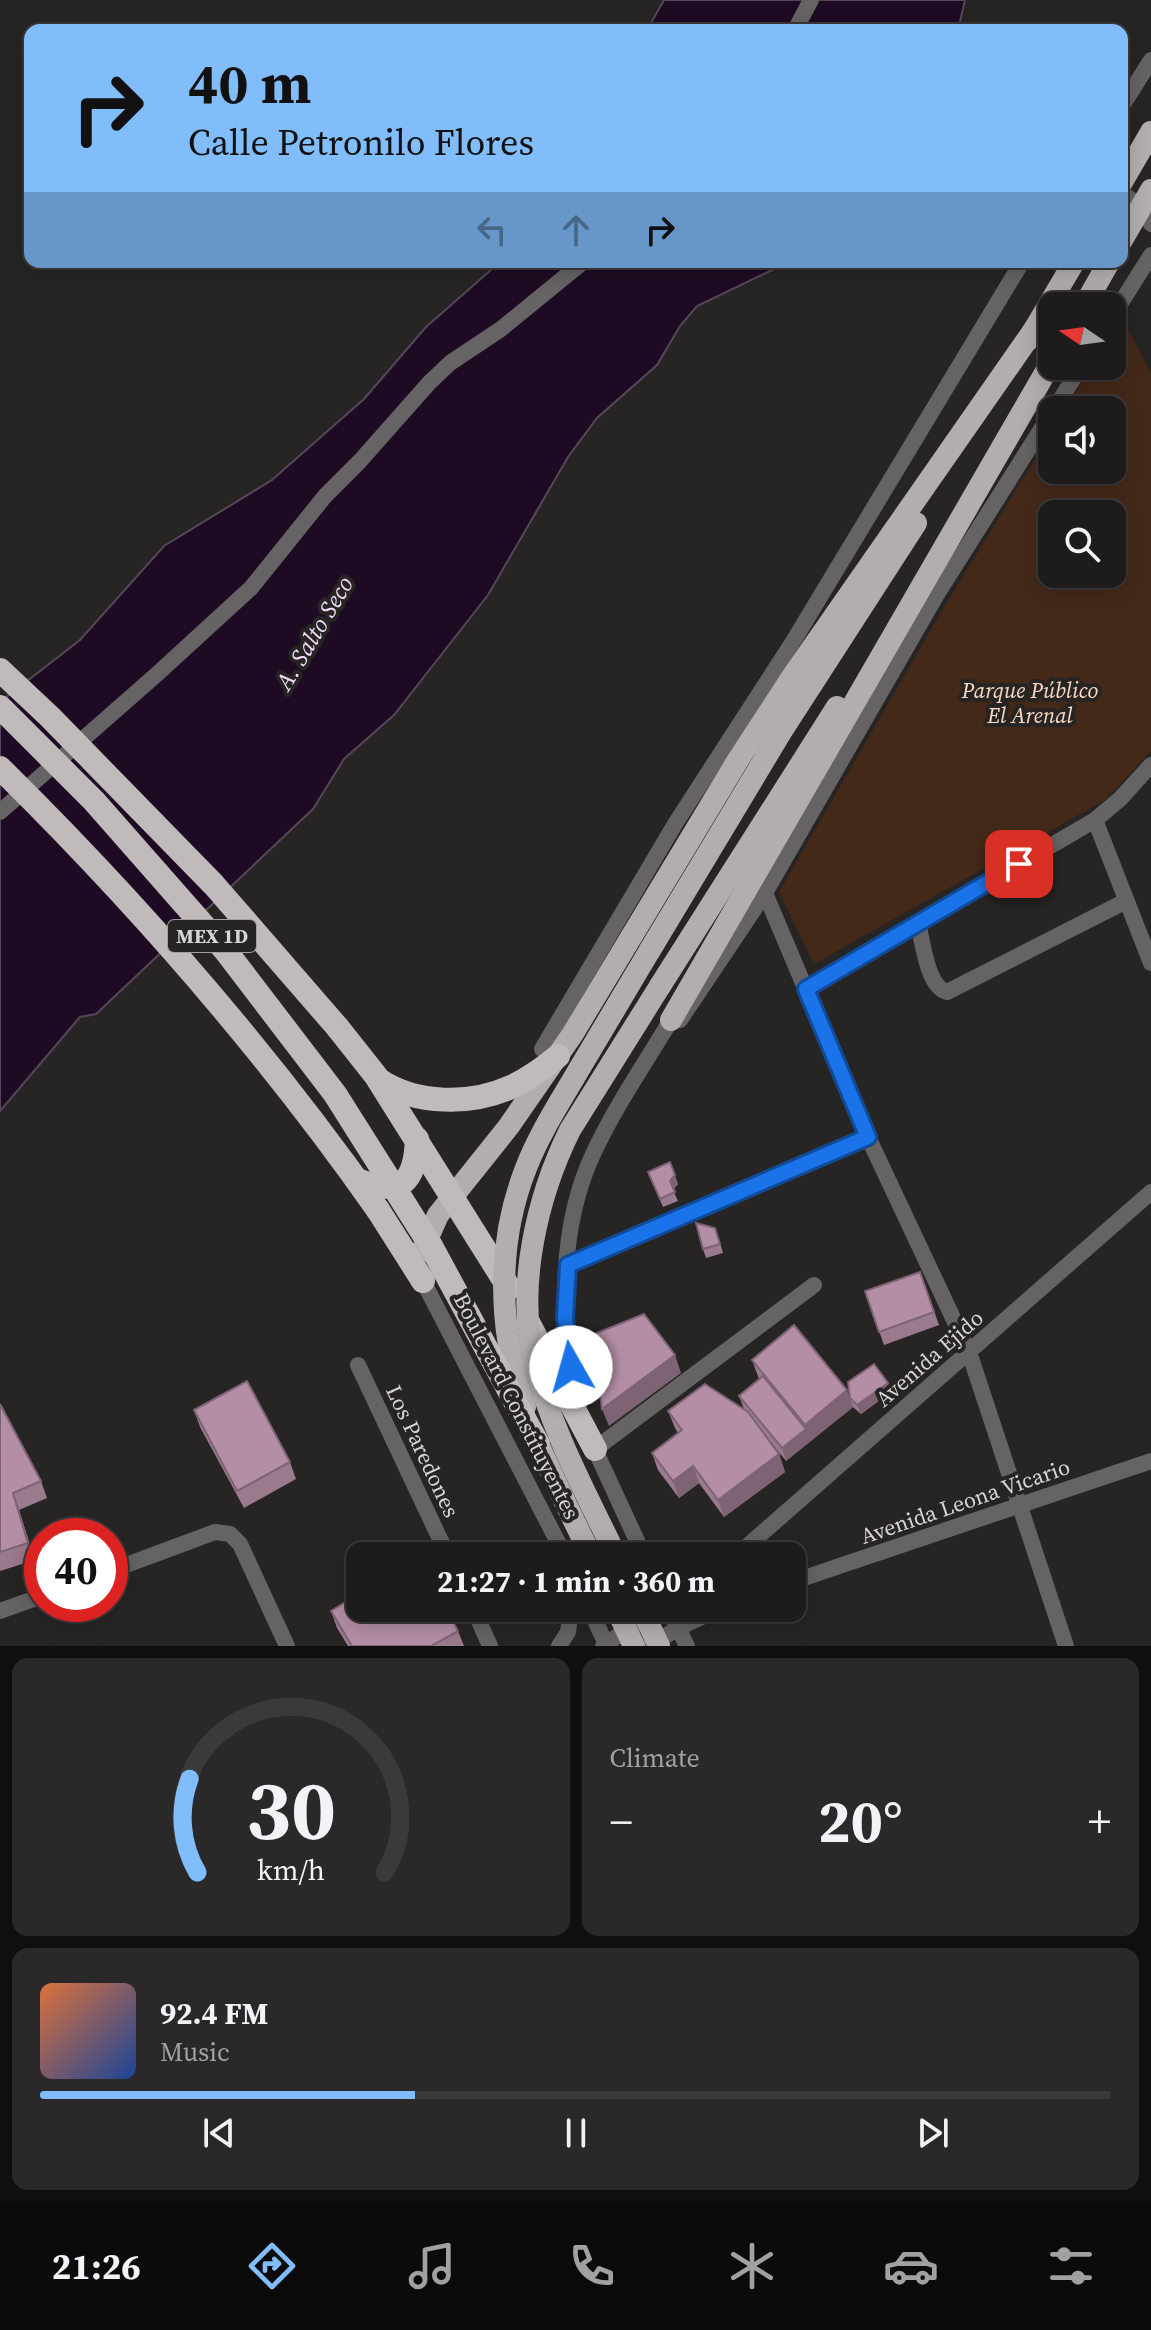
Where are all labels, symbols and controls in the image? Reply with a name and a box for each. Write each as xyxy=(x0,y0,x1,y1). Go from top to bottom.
text: 40 m xyxy=(188,45,311,122)
icon: right xyxy=(56,56,160,160)
text: Calle Petronilo Flores xyxy=(188,118,534,167)
icon: left xyxy=(470,208,514,252)
icon: ahead xyxy=(554,208,598,252)
icon: right xyxy=(638,208,682,252)
north arrow xyxy=(1038,292,1126,380)
map controls xyxy=(1038,292,1126,588)
button: sound xyxy=(1038,396,1126,484)
button: search xyxy=(1038,500,1126,588)
water label: A. Salto Seco xyxy=(266,570,361,698)
park label: Parque Público El Arenal xyxy=(961,675,1098,730)
pin xyxy=(985,830,1053,898)
icon: arrive xyxy=(997,842,1041,886)
road number: MEX 1D xyxy=(168,920,256,952)
street label: Boulevard Constituyentes xyxy=(447,1288,587,1524)
street label: Avenida Ejido xyxy=(869,1303,989,1413)
position arrow xyxy=(529,1325,613,1409)
street label: Los Paredones xyxy=(379,1380,467,1522)
street label: Avenida Leona Vicario xyxy=(856,1451,1074,1551)
speed limit sign: 40 xyxy=(24,1518,128,1622)
text: 21:27 · 1 min · 360 m xyxy=(437,1561,715,1602)
text: Climate xyxy=(610,1740,700,1776)
text: 30 xyxy=(246,1753,336,1867)
text: 20° xyxy=(818,1780,903,1862)
text: − xyxy=(610,1791,633,1852)
text: + xyxy=(1088,1791,1111,1852)
text: km/h xyxy=(257,1850,325,1890)
text: 92.4 FM xyxy=(160,1993,268,2034)
text: Music xyxy=(160,2034,230,2070)
icon: previous xyxy=(197,2111,241,2155)
icon: pause xyxy=(554,2111,598,2155)
icon: next xyxy=(911,2111,955,2155)
icon: directions xyxy=(244,2238,300,2294)
icon: music xyxy=(404,2238,460,2294)
icon: phone xyxy=(564,2238,620,2294)
icon: climate xyxy=(724,2238,780,2294)
icon: car xyxy=(883,2238,939,2294)
icon: filters xyxy=(1043,2238,1099,2294)
text: 21:26 xyxy=(52,2242,141,2291)

